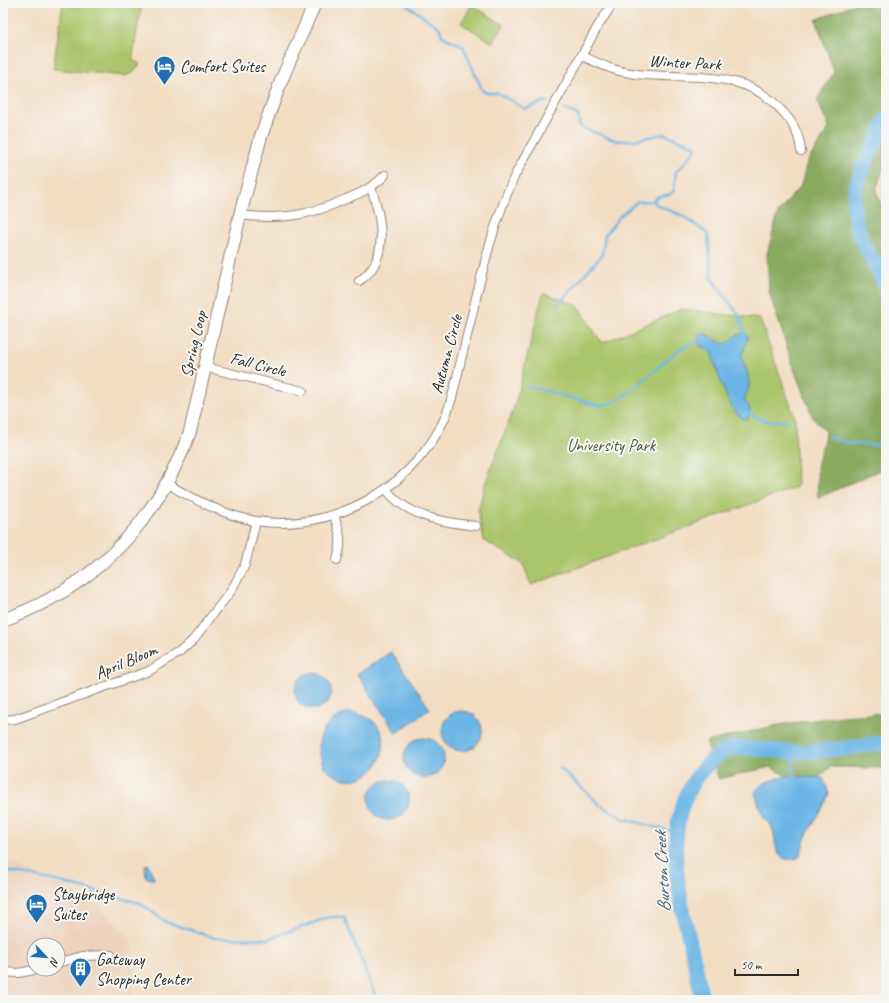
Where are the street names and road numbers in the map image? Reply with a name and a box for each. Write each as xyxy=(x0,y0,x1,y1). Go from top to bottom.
street label: Winter Park xyxy=(649,50,723,75)
street label: Spring Loop xyxy=(176,307,212,379)
street label: Autumn Circle xyxy=(426,311,467,396)
street label: Fall Circle xyxy=(228,347,289,382)
street label: April Bloom xyxy=(92,638,162,684)

